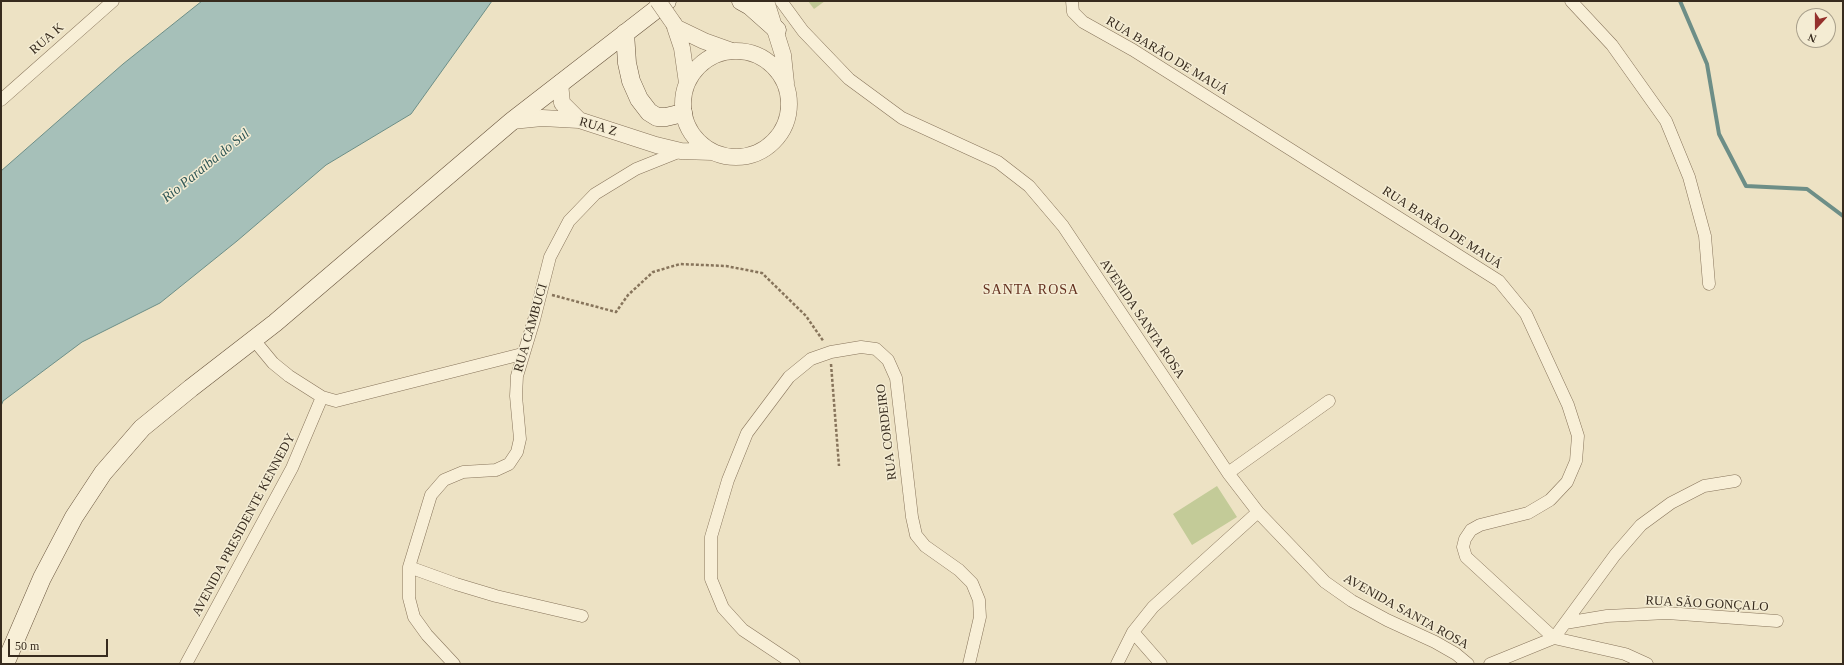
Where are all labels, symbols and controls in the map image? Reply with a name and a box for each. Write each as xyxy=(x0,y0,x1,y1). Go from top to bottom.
north arrow xyxy=(1796,8,1836,48)
street label: RUA BARÃO DE MAUÁ xyxy=(1103,13,1231,99)
street label: RUA K xyxy=(27,20,67,58)
text: N xyxy=(1806,31,1818,45)
street label: RUA Z xyxy=(577,114,619,140)
water label: Rio Paraíba do Sul xyxy=(159,126,253,206)
street label: RUA BARÃO DE MAUÁ xyxy=(1379,183,1505,273)
street label: AVENIDA SANTA ROSA xyxy=(1096,256,1188,382)
street label: RUA CAMBUCI xyxy=(511,282,551,374)
district label: SANTA ROSA xyxy=(983,282,1079,298)
street label: RUA CORDEIRO xyxy=(873,383,901,481)
street label: AVENIDA PRESIDENTE KENNEDY xyxy=(189,431,299,619)
street label: AVENIDA SANTA ROSA xyxy=(1341,571,1471,653)
street label: RUA SÃO GONÇALO xyxy=(1645,593,1769,615)
scale bar xyxy=(10,631,110,657)
text: 50 m xyxy=(15,639,39,653)

